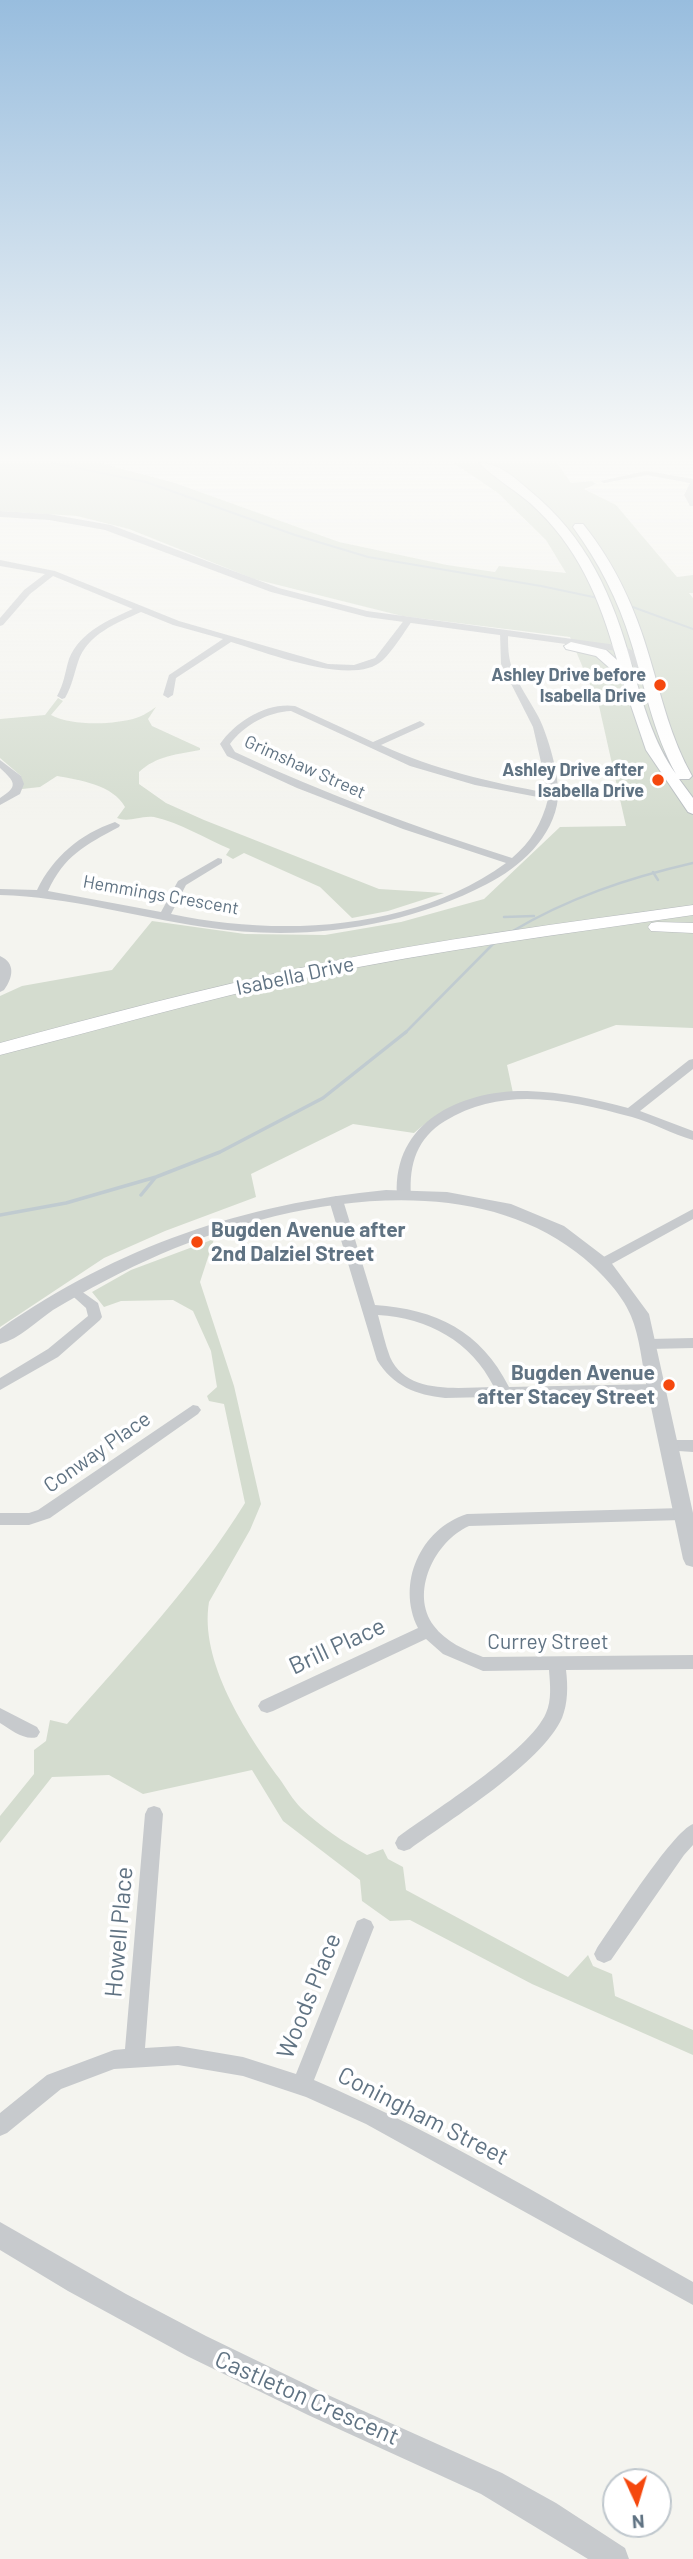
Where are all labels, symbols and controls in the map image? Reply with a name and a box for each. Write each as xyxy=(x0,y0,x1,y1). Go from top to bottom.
place label: Ashley Drive before Isabella Drive xyxy=(491,664,646,706)
marker: Ashley Drive before Isabella Drive xyxy=(652,677,668,693)
street label: Grimshaw Street xyxy=(241,731,369,803)
place label: Ashley Drive after Isabella Drive xyxy=(502,759,644,802)
marker: Ashley Drive after Isabella Drive xyxy=(650,772,666,788)
street label: Hemmings Crescent xyxy=(81,871,241,919)
street label: Isabella Drive xyxy=(234,951,356,1001)
place label: Bugden Avenue after 2nd Dalziel Street xyxy=(211,1217,406,1267)
marker: Bugden Avenue after 2nd Dalziel Street xyxy=(189,1234,205,1250)
place label: Bugden Avenue after Stacey Street xyxy=(477,1360,655,1410)
marker: Bugden Avenue after Stacey Street xyxy=(661,1377,677,1393)
street label: Conway Place xyxy=(39,1406,155,1498)
street label: Brill Place xyxy=(284,1611,390,1681)
street label: Currey Street xyxy=(487,1629,609,1655)
street label: Howell Place xyxy=(99,1865,139,1999)
street label: Woods Place xyxy=(271,1929,347,2063)
street label: Coningham Street xyxy=(333,2061,513,2171)
street label: Castleton Crescent xyxy=(211,2344,403,2452)
north arrow xyxy=(602,2468,672,2538)
text: N xyxy=(631,2511,645,2534)

